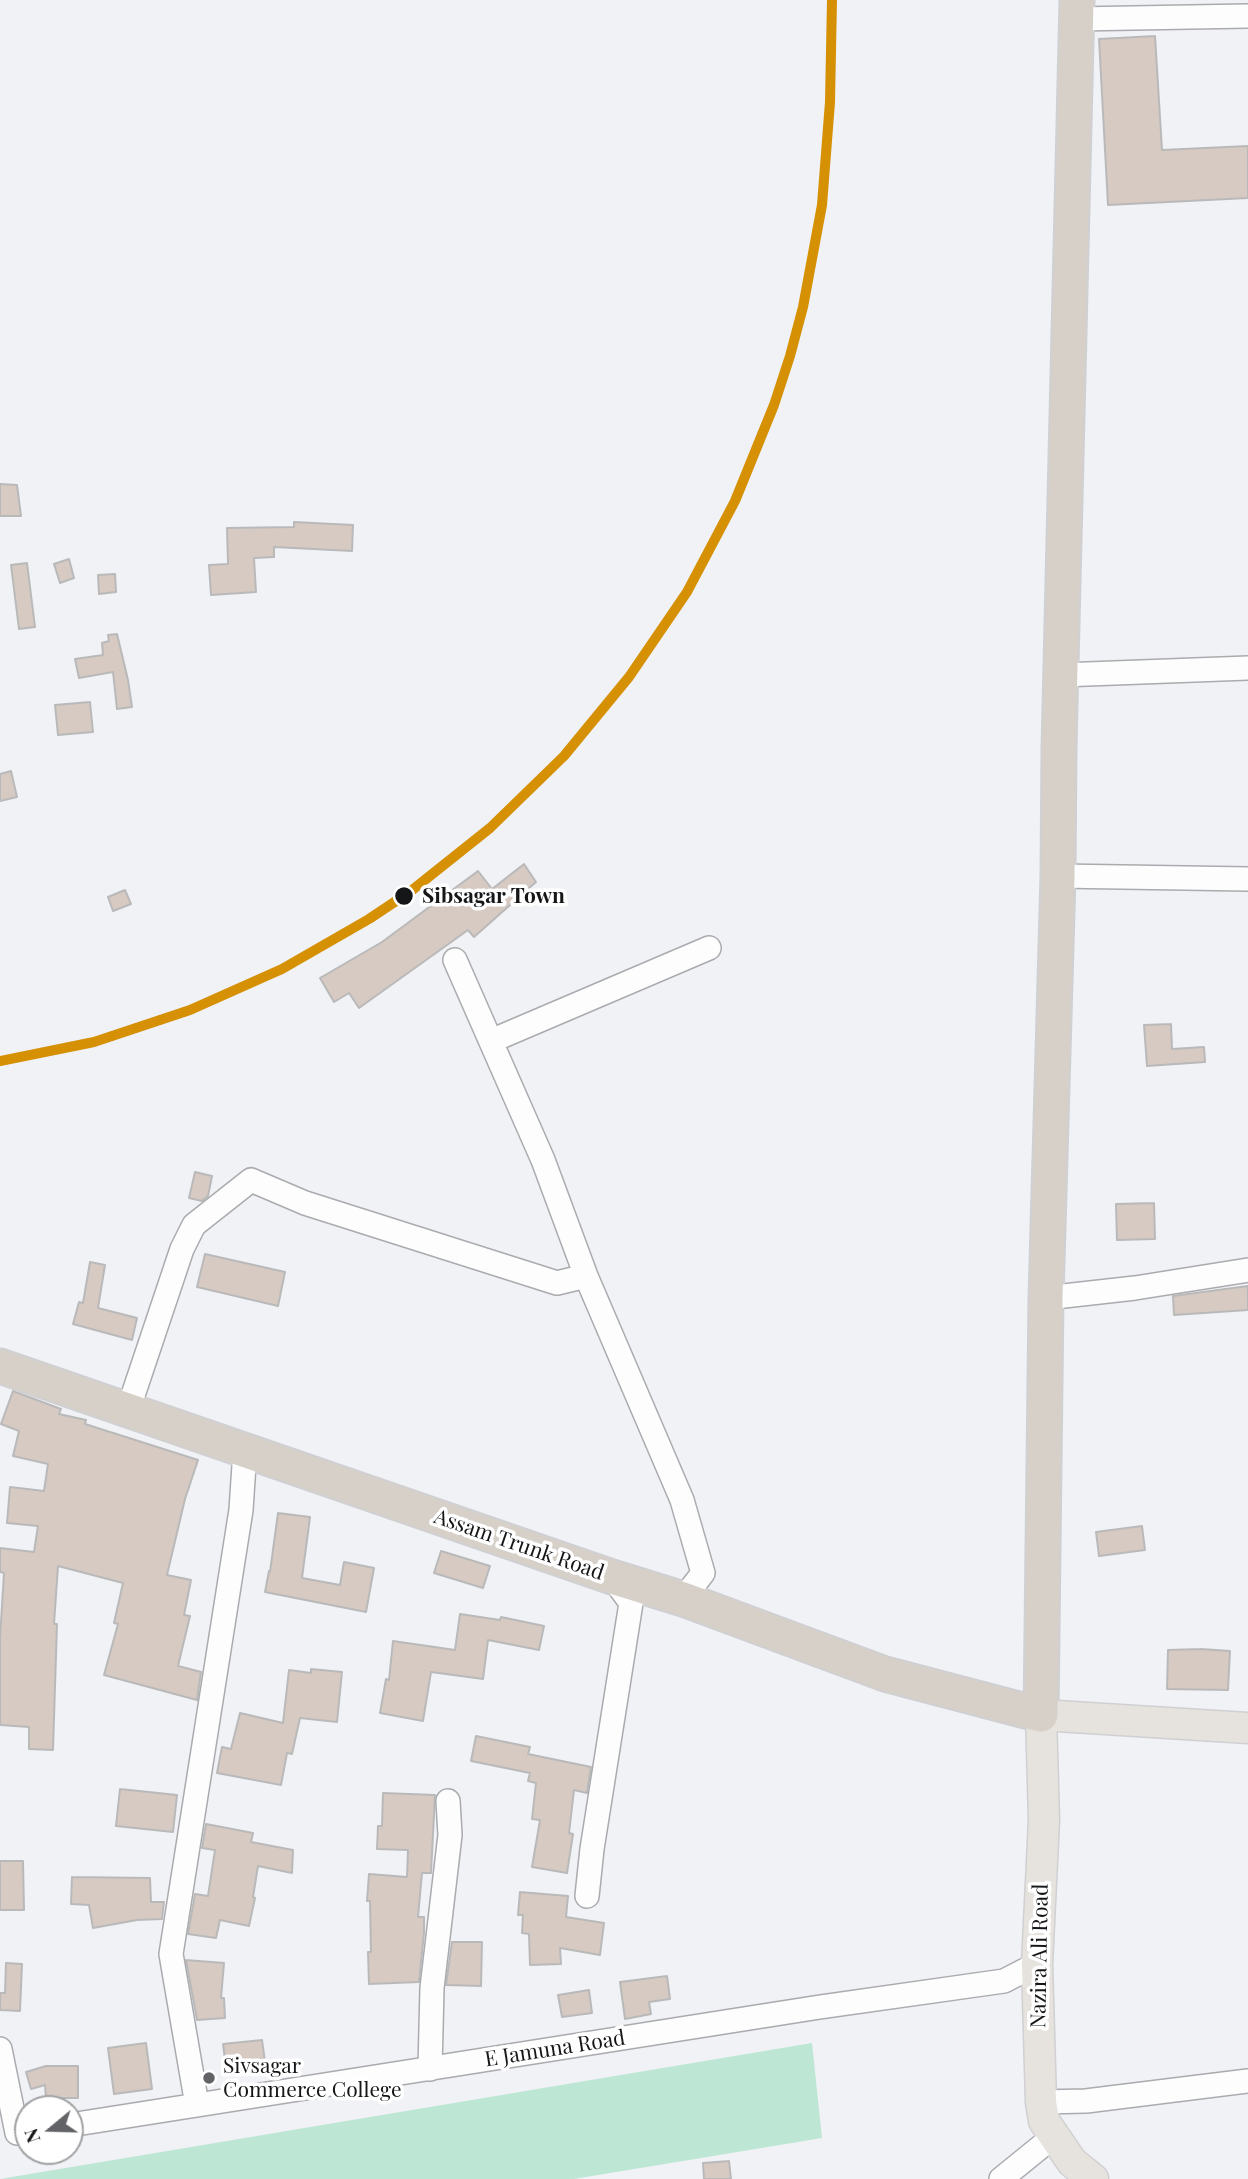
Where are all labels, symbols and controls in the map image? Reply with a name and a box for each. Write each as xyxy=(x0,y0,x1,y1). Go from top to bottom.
place label: Sibsagar Town xyxy=(422,883,565,909)
marker: Sibsagar Town xyxy=(393,885,415,907)
street label: Assam Trunk Road xyxy=(431,1504,607,1586)
street label: Nazira Ali Road xyxy=(1026,1884,1054,2028)
street label: E Jamuna Road xyxy=(483,2025,627,2073)
place label: Sivsagar Commerce College xyxy=(223,2053,402,2103)
marker: Sivsagar Commerce College xyxy=(201,2070,217,2086)
north arrow xyxy=(14,2095,84,2165)
text: N xyxy=(17,2125,46,2147)

